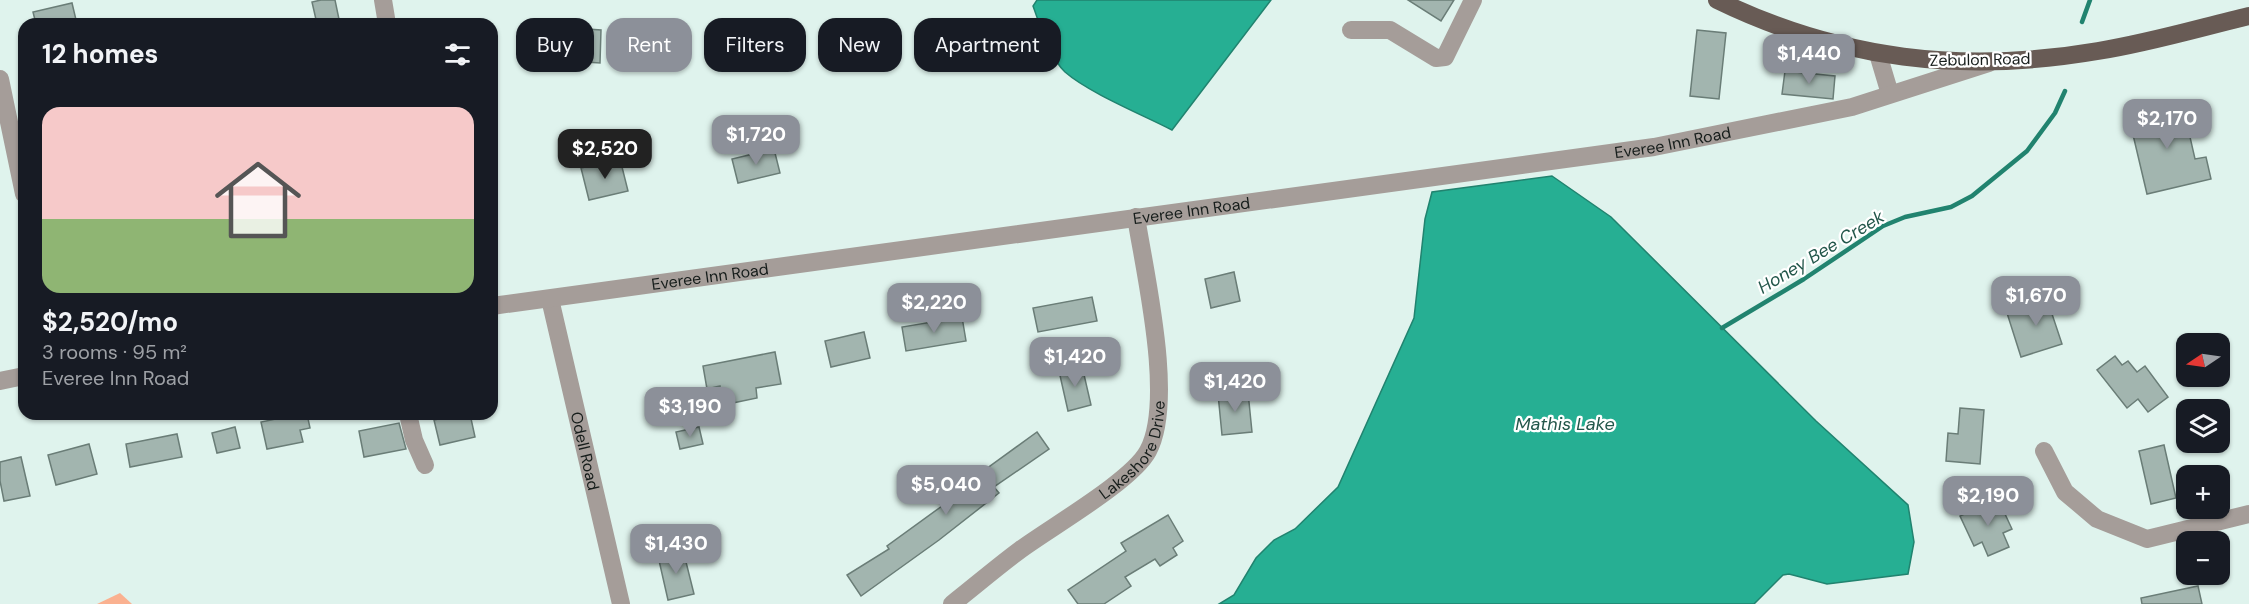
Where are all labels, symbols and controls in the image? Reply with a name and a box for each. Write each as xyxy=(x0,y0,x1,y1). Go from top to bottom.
chip: Buy xyxy=(516,18,594,72)
chip: Rent xyxy=(606,18,692,72)
chip: Filters xyxy=(704,18,806,72)
chip: New xyxy=(818,18,902,72)
chip: Apartment xyxy=(914,18,1061,72)
pin: $1,440 xyxy=(1760,34,1858,85)
text: 12 homes xyxy=(42,37,158,71)
icon: filters xyxy=(441,38,474,71)
text: $1,440 xyxy=(1777,40,1841,66)
street label: Zebulon Road xyxy=(1929,48,2031,71)
pin: $2,170 xyxy=(2118,99,2216,150)
text: $2,170 xyxy=(2137,105,2197,131)
pin: $1,720 xyxy=(707,115,805,166)
text: $1,720 xyxy=(726,121,786,147)
street label: Everee Inn Road xyxy=(1613,122,1733,163)
pin: $2,520 xyxy=(556,129,654,180)
text: $2,520 xyxy=(572,135,638,161)
icon: home xyxy=(204,146,312,254)
street label: Everee Inn Road xyxy=(1132,192,1251,229)
water label: Honey Bee Creek xyxy=(1753,204,1889,299)
street label: Everee Inn Road xyxy=(650,258,770,295)
pin: $1,670 xyxy=(1987,276,2085,327)
text: $1,670 xyxy=(2005,282,2067,308)
pin: $2,220 xyxy=(885,283,983,334)
text: $2,220 xyxy=(901,289,967,315)
text: $2,520/mo xyxy=(42,305,178,339)
north arrow xyxy=(2176,333,2230,387)
map controls xyxy=(2176,333,2230,585)
pin: $1,420 xyxy=(1026,337,1124,388)
text: 3 rooms · 95 m² xyxy=(42,339,187,365)
text: $1,420 xyxy=(1044,343,1106,369)
pin: $1,420 xyxy=(1186,362,1284,413)
text: Everee Inn Road xyxy=(42,365,189,391)
text: $1,420 xyxy=(1204,368,1266,394)
pin: $3,190 xyxy=(641,387,739,438)
text: $3,190 xyxy=(658,393,722,419)
button: layers xyxy=(2176,399,2230,453)
street label: Lakeshore Drive xyxy=(1095,400,1170,504)
street label: Odell Road xyxy=(566,410,604,493)
water label: Mathis Lake xyxy=(1515,412,1615,436)
pin: $5,040 xyxy=(897,465,995,516)
button: + xyxy=(2176,465,2230,519)
text: $5,040 xyxy=(911,471,981,497)
pin: $2,190 xyxy=(1939,476,2037,527)
text: $2,190 xyxy=(1957,482,2019,508)
pin: $1,430 xyxy=(627,524,725,575)
text: $1,430 xyxy=(644,530,708,556)
button: − xyxy=(2176,531,2230,585)

